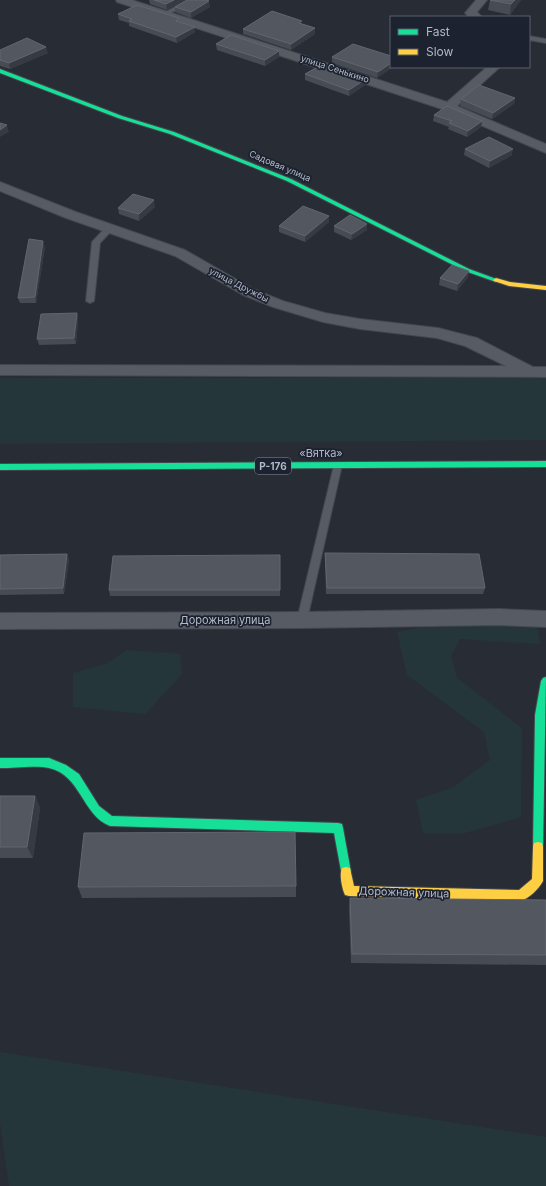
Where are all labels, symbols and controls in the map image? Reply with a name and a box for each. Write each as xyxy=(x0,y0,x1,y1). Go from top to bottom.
legend xyxy=(390,16,530,68)
text: Fast xyxy=(426,24,450,39)
text: Slow xyxy=(426,44,454,59)
street label: улица Сенькино xyxy=(300,52,371,85)
street label: Садовая улица xyxy=(248,148,313,183)
street label: улица Дружбы xyxy=(208,265,271,304)
street label: «Вятка» xyxy=(299,446,343,460)
road number: Р-176 xyxy=(255,458,291,474)
street label: Дорожная улица xyxy=(180,613,270,627)
street label: Дорожная улица xyxy=(358,883,450,901)

